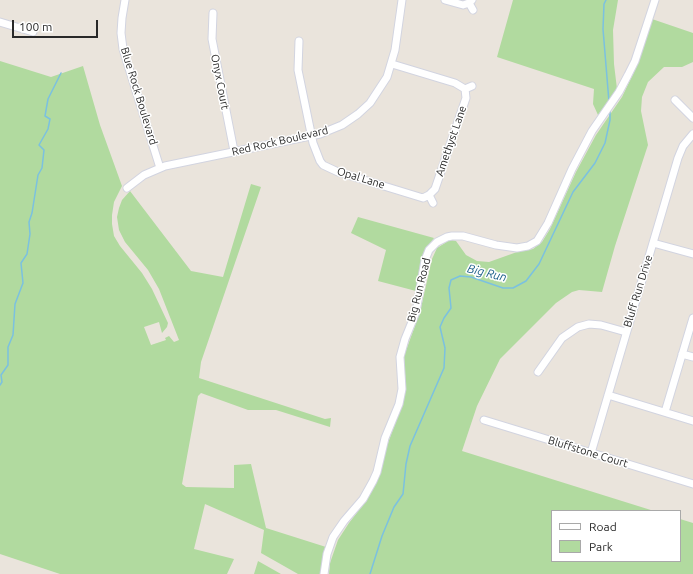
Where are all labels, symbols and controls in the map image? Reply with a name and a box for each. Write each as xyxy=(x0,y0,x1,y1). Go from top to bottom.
scale bar xyxy=(14,12,100,38)
text: 100 m xyxy=(19,20,52,33)
street label: Blue Rock Boulevard xyxy=(118,46,160,146)
street label: Onyx Court xyxy=(208,53,232,111)
street label: Amethyst Lane xyxy=(433,104,469,178)
street label: Red Rock Boulevard xyxy=(230,123,330,159)
street label: Opal Lane xyxy=(335,164,387,192)
street label: Bluff Run Drive xyxy=(621,253,655,329)
street label: Big Run Road xyxy=(405,256,433,324)
water label: Big Run xyxy=(466,261,508,285)
street label: Bluffstone Court xyxy=(546,434,630,470)
legend xyxy=(551,510,681,562)
text: Road xyxy=(589,520,617,533)
text: Park xyxy=(589,540,613,553)

